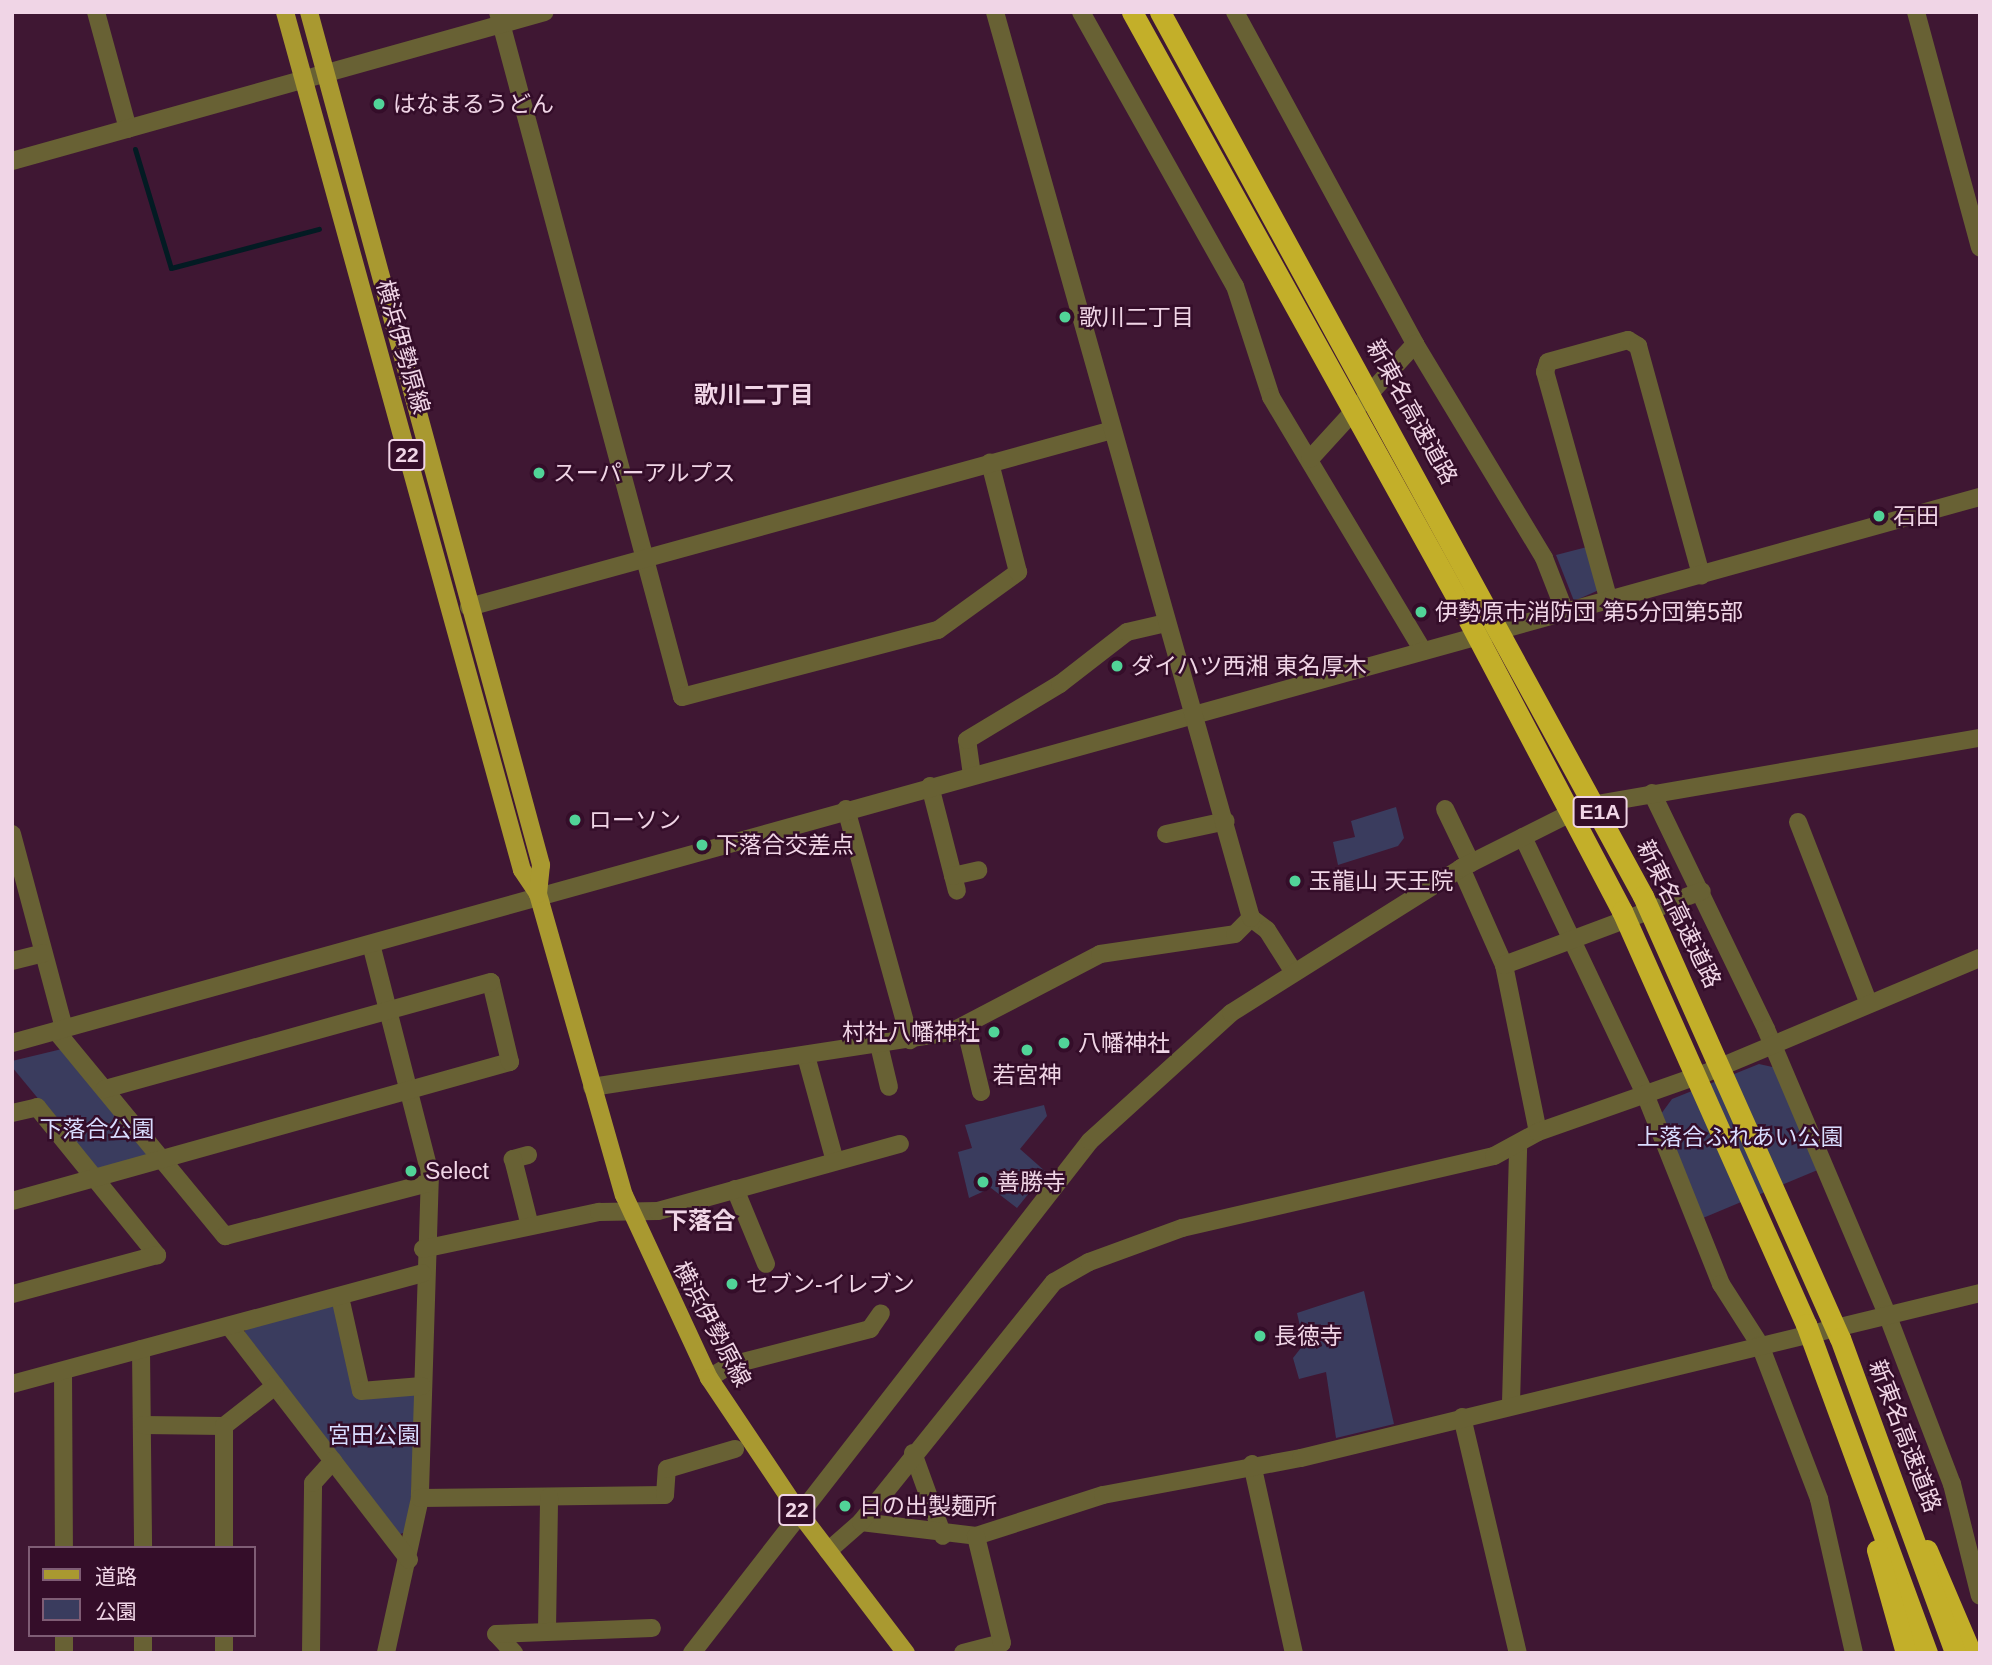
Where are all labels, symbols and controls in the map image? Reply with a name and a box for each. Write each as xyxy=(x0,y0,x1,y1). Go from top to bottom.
place label: はなまるうどん xyxy=(393,90,554,118)
marker: はなまるうどん xyxy=(371,96,387,112)
street label: 横浜伊勢原線 xyxy=(371,277,435,417)
place label: 歌川二丁目 xyxy=(1079,303,1194,331)
marker: 歌川二丁目 xyxy=(1057,309,1073,325)
street label: 新東名高速道路 xyxy=(1361,335,1463,489)
district label: 歌川二丁目 xyxy=(694,381,814,409)
road number: 22 xyxy=(388,438,426,472)
place label: スーパーアルプス xyxy=(553,459,737,487)
marker: スーパーアルプス xyxy=(531,465,547,481)
place label: 石田 xyxy=(1893,502,1939,530)
marker: 石田 xyxy=(1871,508,1887,524)
place label: 伊勢原市消防団 第5分団第5部 xyxy=(1435,598,1743,626)
marker: 伊勢原市消防団 第5分団第5部 xyxy=(1413,604,1429,620)
place label: ダイハツ西湘 東名厚木 xyxy=(1131,652,1367,680)
marker: ダイハツ西湘 東名厚木 xyxy=(1109,658,1125,674)
road number: E1A xyxy=(1572,794,1628,830)
place label: ローソン xyxy=(589,806,681,834)
marker: ローソン xyxy=(567,812,583,828)
place label: 下落合交差点 xyxy=(716,831,854,859)
street label: 新東名高速道路 xyxy=(1631,836,1727,992)
marker: 下落合交差点 xyxy=(694,837,710,853)
place label: 玉龍山 天王院 xyxy=(1309,867,1453,895)
marker: 玉龍山 天王院 xyxy=(1287,873,1303,889)
place label: 村社八幡神社 xyxy=(842,1018,980,1046)
marker: 村社八幡神社 xyxy=(986,1024,1002,1040)
place label: 八幡神社 xyxy=(1078,1029,1170,1057)
marker: 八幡神社 xyxy=(1056,1035,1072,1051)
marker: 若宮神 xyxy=(1019,1042,1035,1058)
place label: 若宮神 xyxy=(993,1061,1061,1089)
park label: 下落合公園 xyxy=(40,1115,154,1143)
park label: 上落合ふれあい公園 xyxy=(1637,1123,1843,1151)
place label: Select xyxy=(425,1157,489,1185)
marker: Select xyxy=(403,1163,419,1179)
place label: 善勝寺 xyxy=(997,1168,1066,1196)
marker: 善勝寺 xyxy=(975,1174,991,1190)
district label: 下落合 xyxy=(664,1207,736,1235)
street label: 横浜伊勢原線 xyxy=(667,1257,757,1391)
place label: セブン-イレブン xyxy=(746,1270,915,1298)
marker: セブン-イレブン xyxy=(724,1276,740,1292)
place label: 長徳寺 xyxy=(1274,1322,1343,1350)
marker: 長徳寺 xyxy=(1252,1328,1268,1344)
street label: 新東名高速道路 xyxy=(1863,1356,1947,1516)
park label: 宮田公園 xyxy=(328,1421,420,1449)
road number: 22 xyxy=(778,1492,816,1528)
place label: 日の出製麺所 xyxy=(859,1492,997,1520)
marker: 日の出製麺所 xyxy=(837,1498,853,1514)
legend xyxy=(28,1546,256,1637)
text: 道路 xyxy=(95,1565,137,1588)
text: 公園 xyxy=(95,1600,137,1623)

